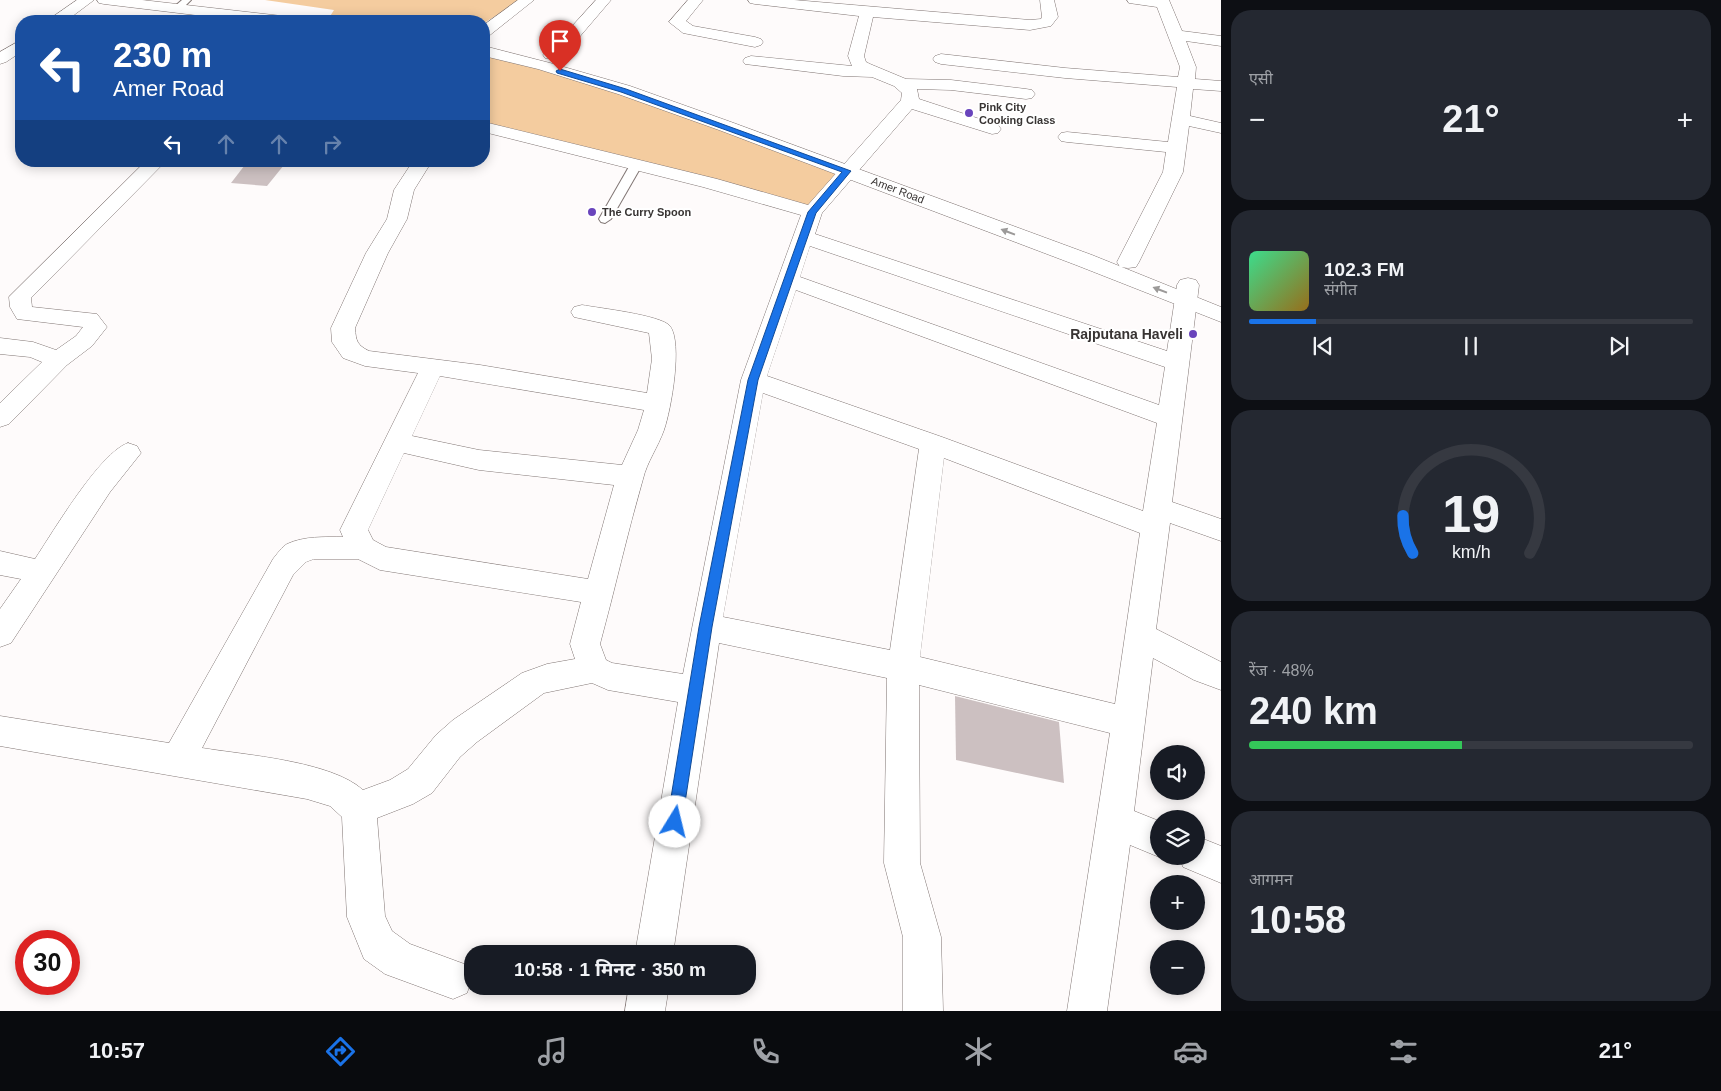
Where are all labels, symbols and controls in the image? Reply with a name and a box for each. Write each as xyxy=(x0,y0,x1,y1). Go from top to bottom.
pin xyxy=(539,20,581,71)
icon: arrive xyxy=(546,27,574,55)
icon: left xyxy=(30,35,95,100)
text: 230 m xyxy=(113,35,212,74)
text: एसी xyxy=(1249,70,1273,87)
text: Amer Road xyxy=(113,76,224,101)
text: 21° xyxy=(1442,98,1500,140)
place label: Pink City Cooking Class xyxy=(979,101,1055,126)
text: − xyxy=(1249,104,1265,135)
text: + xyxy=(1677,104,1693,135)
marker: Pink City Cooking Class xyxy=(963,107,975,119)
icon: left xyxy=(159,130,187,158)
icon: ahead xyxy=(212,130,240,158)
icon: ahead xyxy=(265,130,293,158)
icon: right xyxy=(318,130,346,158)
street label: Amer Road xyxy=(870,174,926,206)
marker: The Curry Spoon xyxy=(586,206,598,218)
place label: The Curry Spoon xyxy=(602,206,692,218)
one-way arrow xyxy=(1001,227,1015,235)
text: 102.3 FM xyxy=(1324,259,1404,280)
text: संगीत xyxy=(1324,281,1357,298)
one-way arrow xyxy=(1152,286,1167,293)
place label: Rajputana Haveli xyxy=(1070,326,1183,342)
marker: Rajputana Haveli xyxy=(1187,328,1199,340)
icon: previous xyxy=(1309,332,1337,360)
icon: pause xyxy=(1457,332,1485,360)
icon: next xyxy=(1605,332,1633,360)
text: 19 xyxy=(1442,485,1500,543)
text: km/h xyxy=(1452,542,1490,562)
text: रेंज · 48% xyxy=(1249,662,1314,679)
text: 240 km xyxy=(1249,690,1378,732)
map controls xyxy=(1150,745,1205,995)
button: sound xyxy=(1150,745,1205,800)
position arrow xyxy=(648,795,700,847)
button: layers xyxy=(1150,810,1205,865)
text: आगमन xyxy=(1249,871,1293,888)
button: + xyxy=(1150,875,1205,930)
text: 10:58 xyxy=(1249,899,1346,941)
speed limit sign: 30 xyxy=(15,930,80,995)
button: − xyxy=(1150,940,1205,995)
text: 10:58 · 1 मिनट · 350 m xyxy=(514,959,706,980)
icon: directions xyxy=(323,1034,358,1069)
icon: music xyxy=(535,1034,570,1069)
icon: phone xyxy=(748,1034,783,1069)
icon: climate xyxy=(961,1034,996,1069)
icon: car xyxy=(1173,1034,1208,1069)
icon: filters xyxy=(1386,1034,1421,1069)
text: 10:57 xyxy=(89,1038,145,1063)
text: 21° xyxy=(1599,1038,1632,1063)

